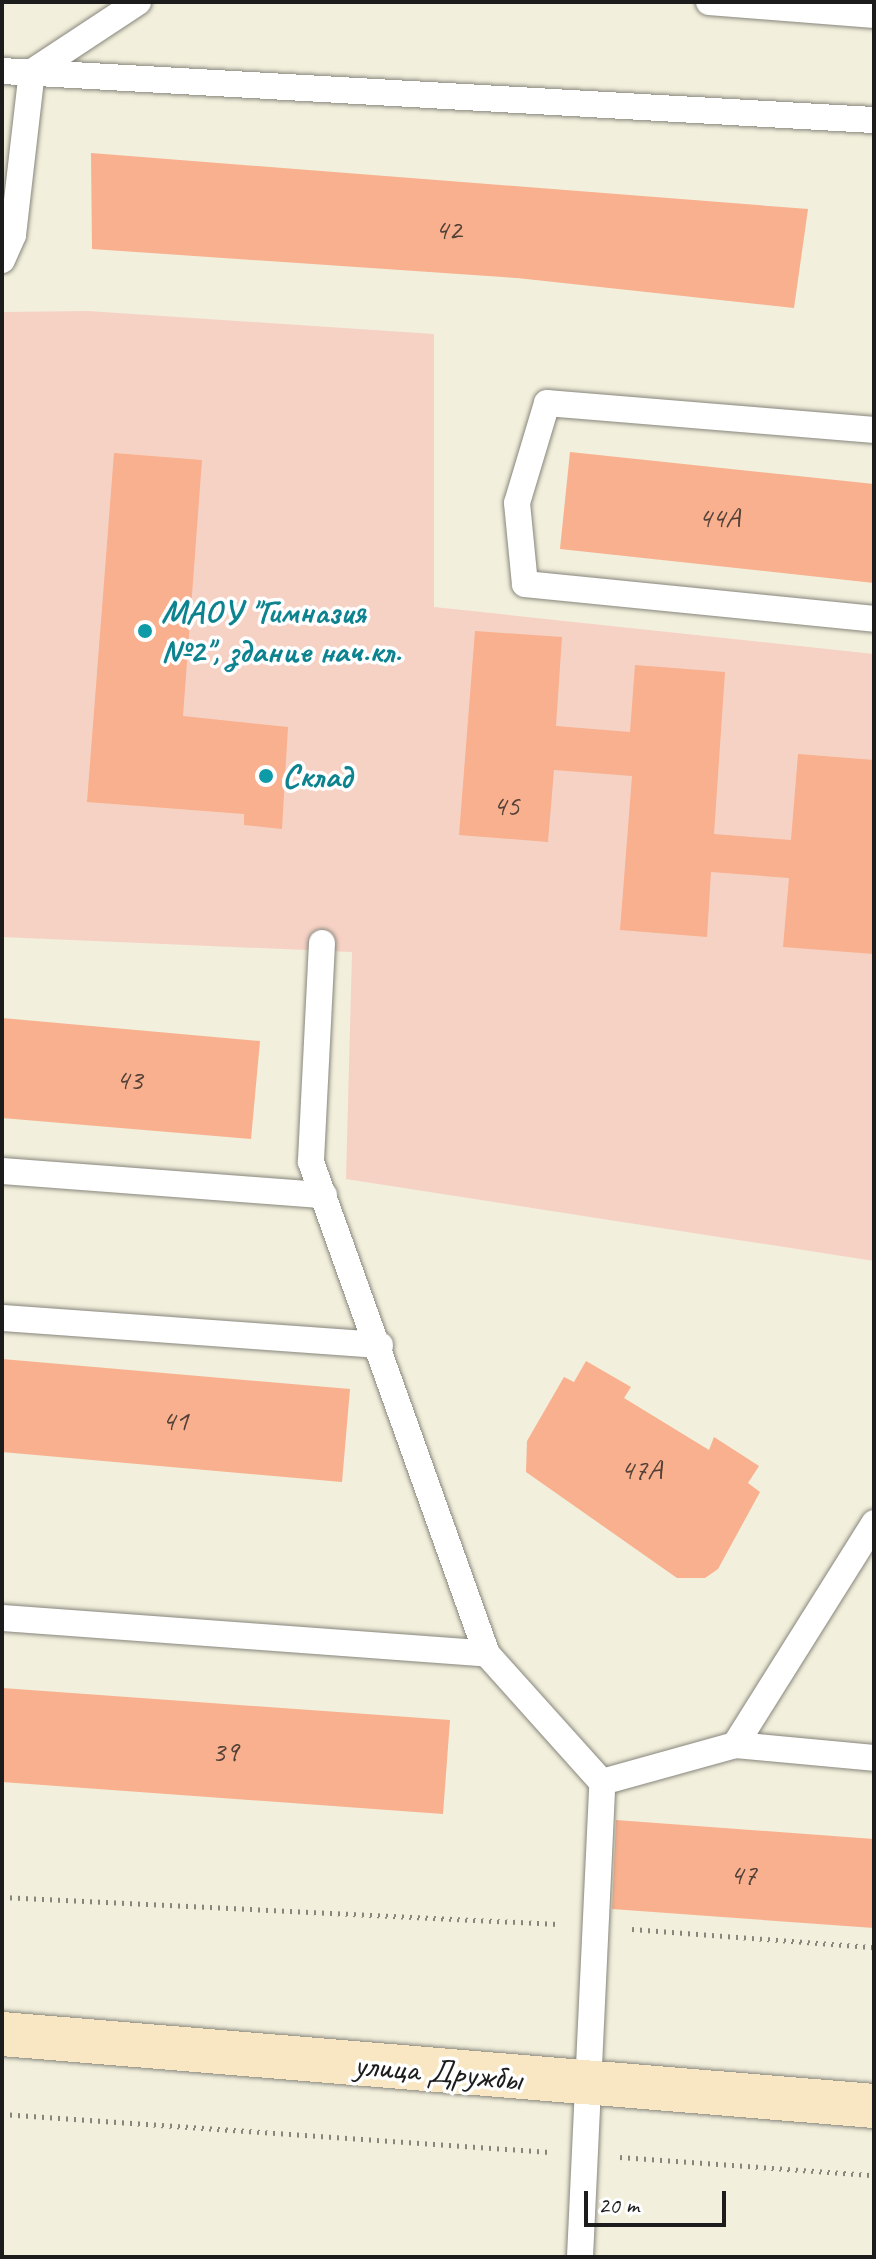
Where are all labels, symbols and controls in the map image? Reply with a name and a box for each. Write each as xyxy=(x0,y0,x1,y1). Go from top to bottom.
house number: 42 xyxy=(435,211,461,247)
house number: 44А xyxy=(698,499,740,535)
place label: МАОУ "Гимназия №2", здание нач.кл. xyxy=(161,591,401,670)
marker: МАОУ "Гимназия №2", здание нач.кл. xyxy=(136,622,154,640)
place label: Склад xyxy=(282,756,352,796)
marker: Склад xyxy=(257,767,275,785)
house number: 45 xyxy=(493,787,519,823)
house number: 43 xyxy=(116,1061,142,1097)
house number: 41 xyxy=(162,1402,188,1438)
house number: 47А xyxy=(620,1451,662,1487)
house number: 39 xyxy=(212,1733,238,1769)
house number: 47 xyxy=(730,1856,756,1892)
street label: улица Дружбы xyxy=(353,2043,523,2099)
scale bar xyxy=(588,2175,730,2225)
text: 20 m xyxy=(598,2190,639,2220)

